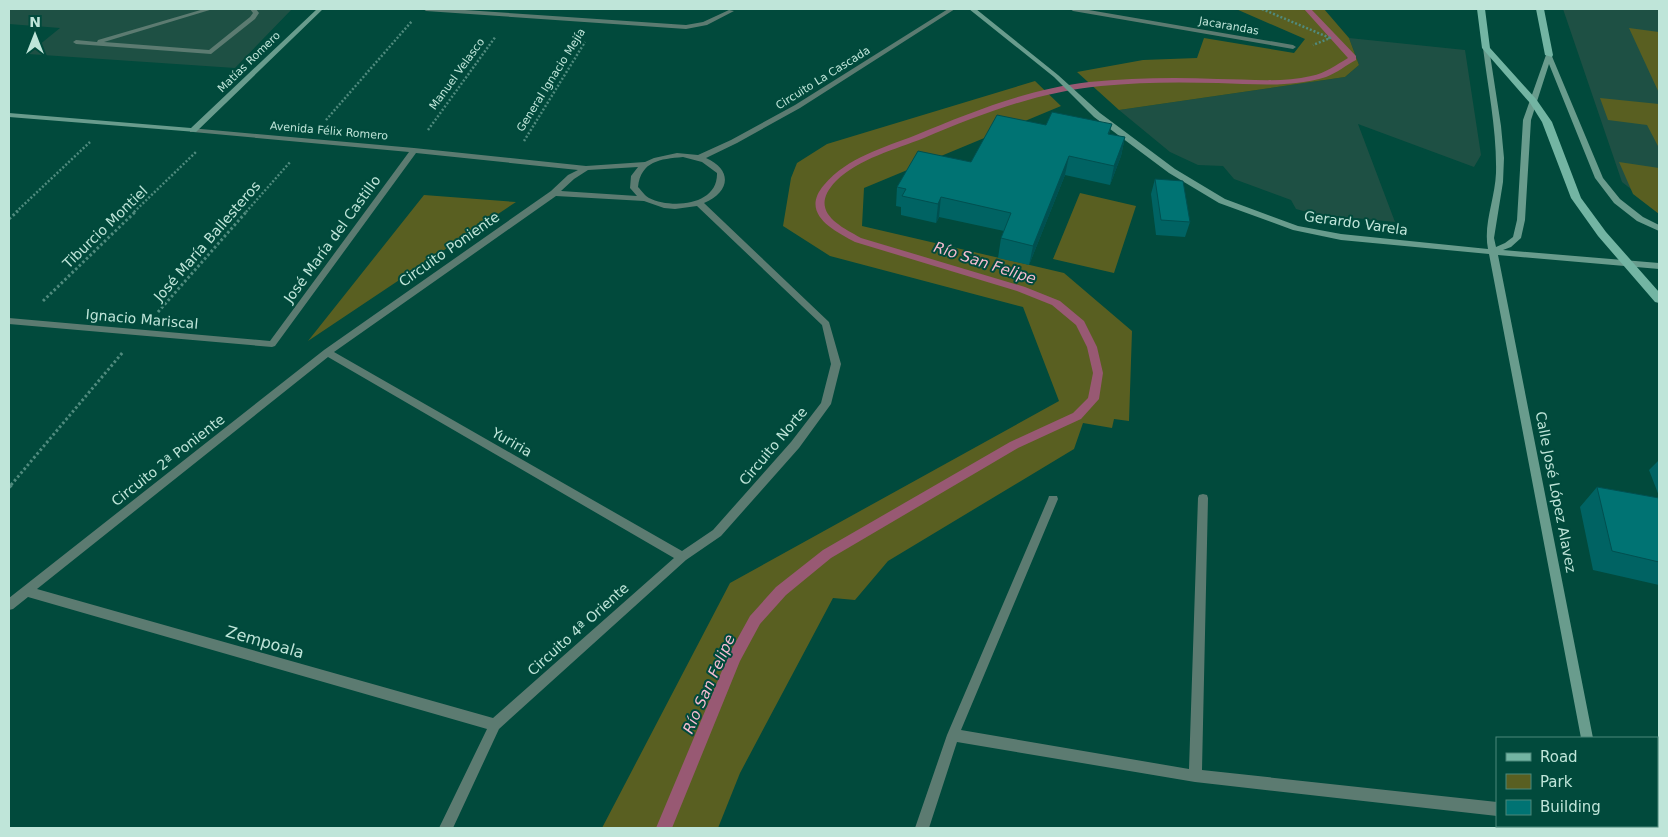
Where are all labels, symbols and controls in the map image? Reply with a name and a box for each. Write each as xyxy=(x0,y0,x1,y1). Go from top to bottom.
north arrow xyxy=(10,10,60,60)
text: N xyxy=(29,14,41,30)
street label: Jacarandas xyxy=(1197,14,1260,38)
street label: General Ignacio Mejía xyxy=(514,26,588,134)
street label: Matías Romero xyxy=(215,29,283,95)
street label: Manuel Velasco xyxy=(427,35,487,112)
street label: Circuito La Cascada xyxy=(773,44,873,112)
street label: Avenida Félix Romero xyxy=(269,119,389,143)
street label: José María del Castillo xyxy=(280,172,384,307)
street label: José María Ballesteros xyxy=(150,178,263,305)
street label: Tiburcio Montiel xyxy=(59,183,151,272)
street label: Circuito Poniente xyxy=(396,208,502,290)
street label: Gerardo Varela xyxy=(1303,208,1409,238)
water label: Río San Felipe xyxy=(932,238,1038,288)
street label: Ignacio Mariscal xyxy=(85,306,199,332)
street label: Circuito Norte xyxy=(736,404,810,488)
street label: Calle José López Alavez xyxy=(1533,410,1579,574)
street label: Circuito 2ª Poniente xyxy=(108,411,228,509)
street label: Yuriria xyxy=(488,424,535,460)
street label: Circuito 4ª Oriente xyxy=(524,579,632,679)
street label: Zempoala xyxy=(224,622,306,662)
water label: Río San Felipe xyxy=(679,632,739,736)
legend xyxy=(1496,737,1658,827)
text: Road xyxy=(1540,748,1578,766)
text: Park xyxy=(1540,773,1573,791)
text: Building xyxy=(1540,798,1601,816)

